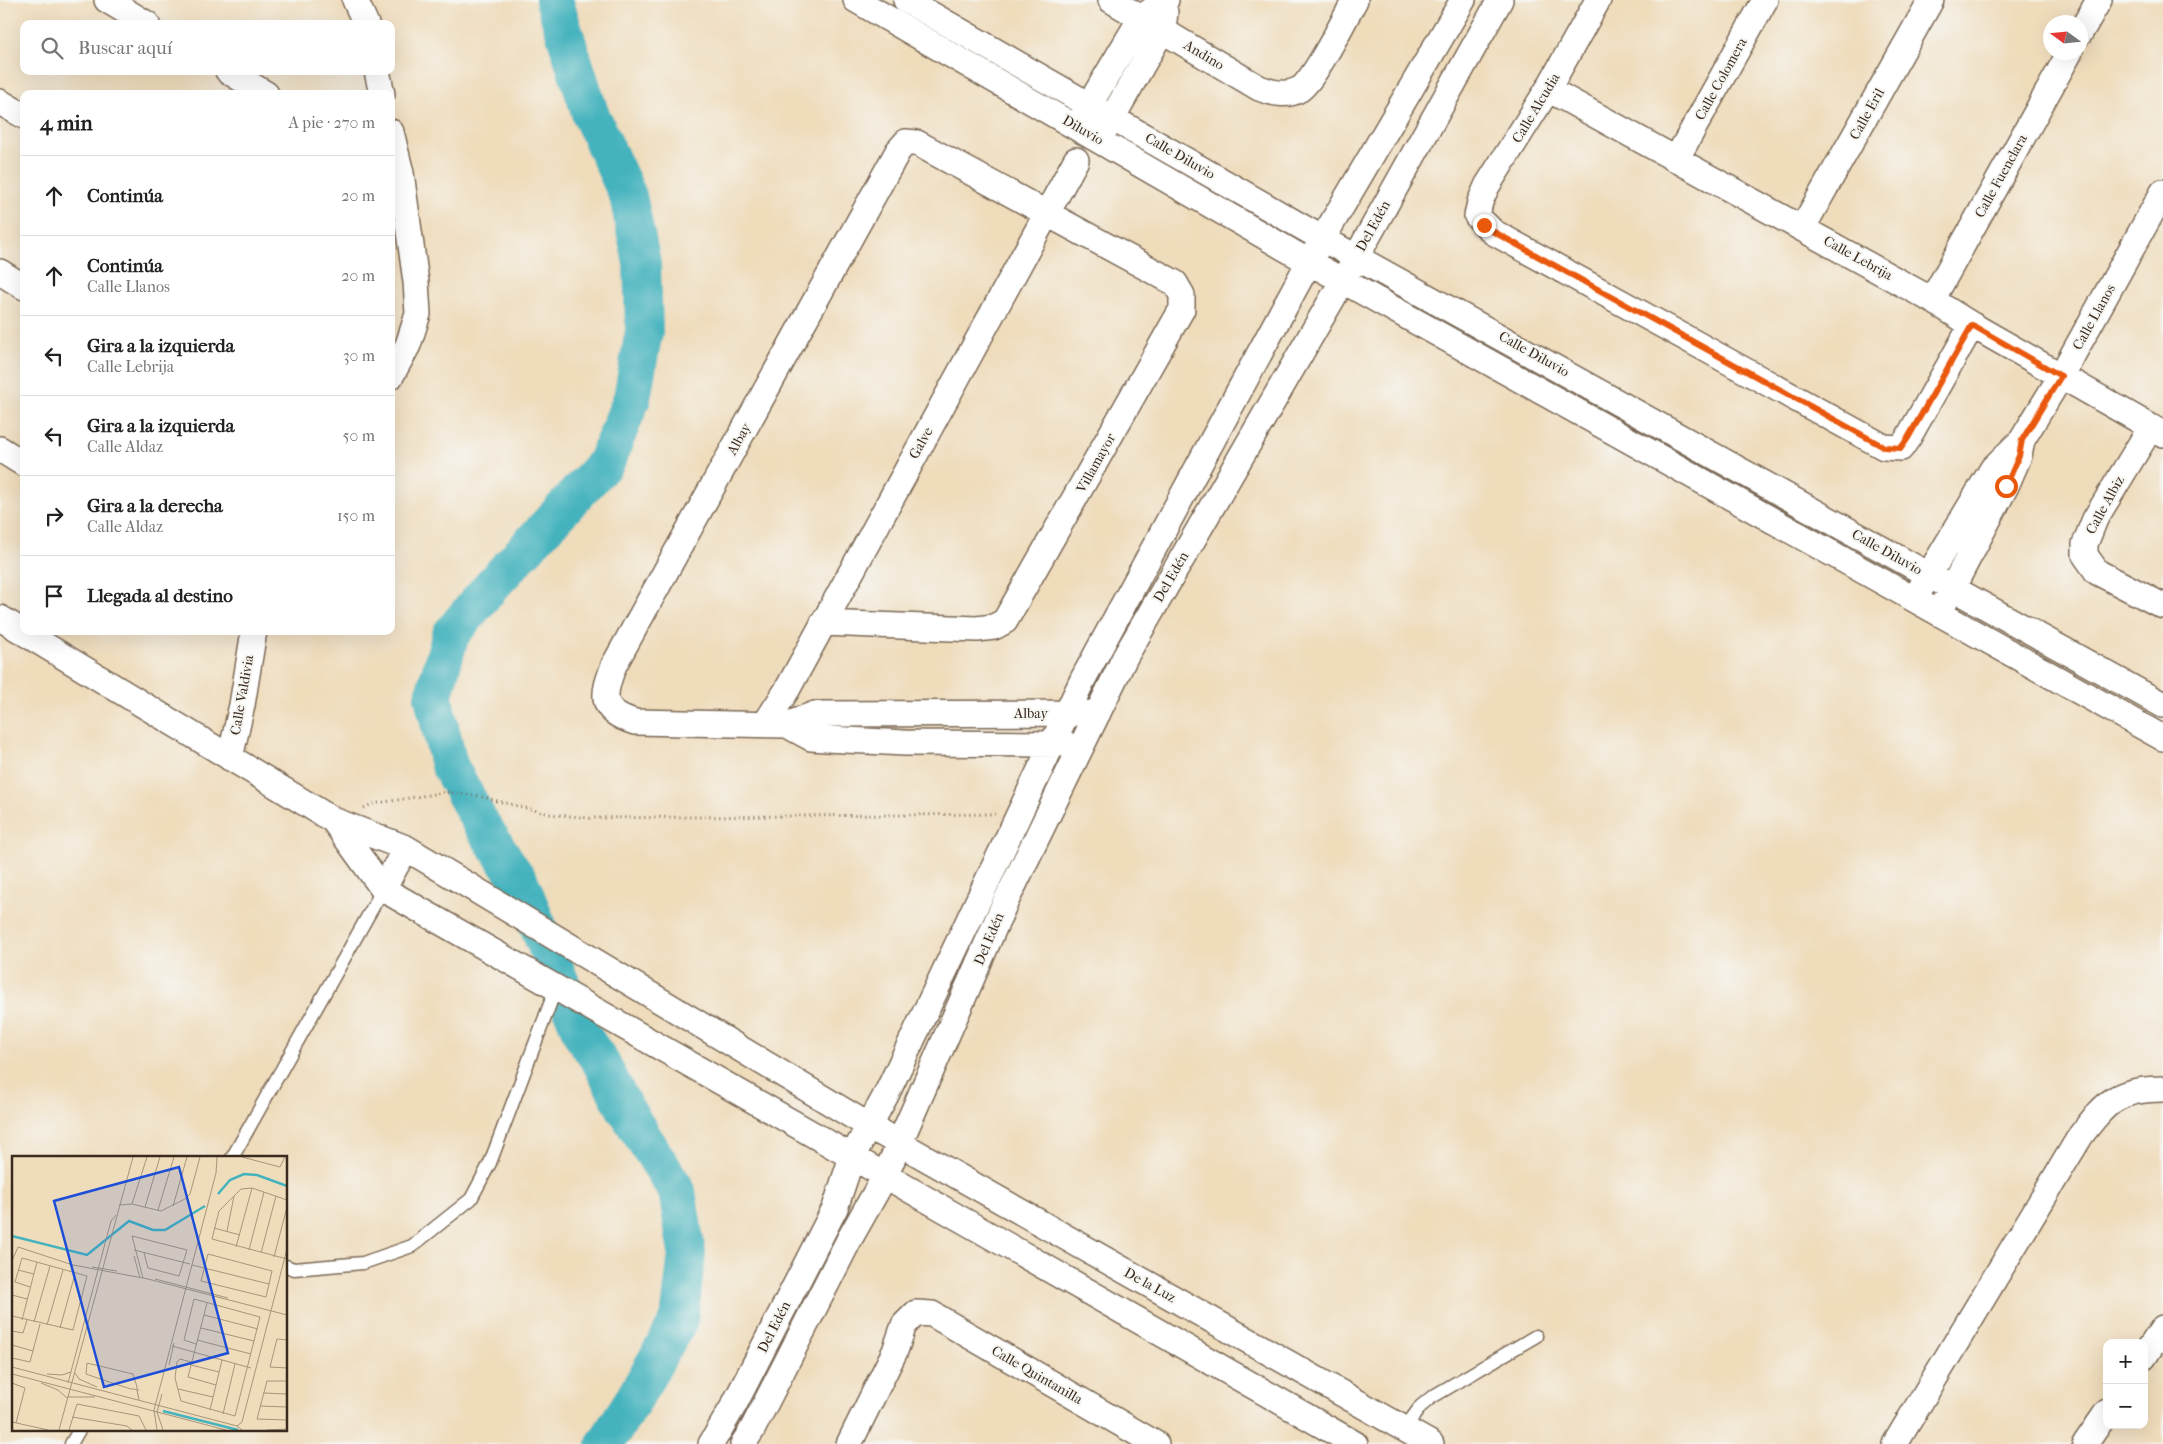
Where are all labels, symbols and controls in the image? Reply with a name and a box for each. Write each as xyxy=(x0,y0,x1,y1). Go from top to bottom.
north arrow xyxy=(2043,15,2088,60)
search box xyxy=(20,20,395,75)
icon: search xyxy=(38,34,66,62)
street label: Calle Colomera xyxy=(1691,34,1751,123)
street label: Andino xyxy=(1180,36,1227,74)
text: Buscar aquí xyxy=(78,37,172,59)
street label: Calle Alcudia xyxy=(1508,69,1564,146)
street label: Calle Eril xyxy=(1846,85,1888,143)
text: 4 min xyxy=(40,111,93,135)
street label: Diluvio xyxy=(1059,111,1107,149)
text: A pie · 270 m xyxy=(289,113,375,132)
street label: Calle Diluvio xyxy=(1142,129,1218,183)
street label: Calle Fuenclara xyxy=(1971,131,2031,221)
icon: ahead xyxy=(40,182,68,210)
text: Continúa xyxy=(87,185,163,207)
text: 20 m xyxy=(341,186,375,205)
street label: Del Edén xyxy=(1352,198,1394,254)
route end xyxy=(1473,214,1496,237)
street label: Calle Lebrija xyxy=(1821,232,1896,284)
text: Continúa xyxy=(87,255,163,277)
icon: ahead xyxy=(40,262,68,290)
text: 20 m xyxy=(341,266,375,285)
text: Calle Llanos xyxy=(87,277,170,296)
street label: Calle Llanos xyxy=(2069,281,2119,353)
street label: Calle Diluvio xyxy=(1496,328,1572,380)
text: Gira a la izquierda xyxy=(87,335,234,357)
icon: left xyxy=(40,342,68,370)
text: 30 m xyxy=(343,346,375,365)
text: Calle Lebrija xyxy=(87,357,174,376)
text: Gira a la izquierda xyxy=(87,415,234,437)
street label: Albay xyxy=(723,420,755,459)
icon: left xyxy=(40,422,68,450)
street label: Galve xyxy=(905,424,937,462)
text: 50 m xyxy=(343,426,375,445)
street label: Villamayor xyxy=(1072,430,1119,497)
text: Calle Aldaz xyxy=(87,437,163,456)
street label: Calle Albiz xyxy=(2082,473,2128,537)
route start xyxy=(1995,475,2018,498)
text: Gira a la derecha xyxy=(87,495,223,517)
icon: right xyxy=(40,502,68,530)
text: 150 m xyxy=(337,506,375,525)
text: Calle Aldaz xyxy=(87,517,163,536)
street label: Calle Diluvio xyxy=(1849,526,1925,578)
street label: Del Edén xyxy=(1150,549,1192,605)
icon: arrive xyxy=(40,582,68,610)
text: Llegada al destino xyxy=(87,585,233,607)
street label: Calle Valdivia xyxy=(227,653,258,736)
street label: Albay xyxy=(1013,705,1048,722)
street label: Del Edén xyxy=(970,910,1008,968)
inset map xyxy=(12,1156,288,1432)
street label: De la Luz xyxy=(1121,1264,1179,1306)
street label: Del Edén xyxy=(754,1298,794,1356)
map controls xyxy=(2103,1339,2148,1429)
button: + xyxy=(2103,1339,2148,1384)
street label: Calle Quintanilla xyxy=(988,1342,1086,1408)
button: − xyxy=(2103,1384,2148,1429)

